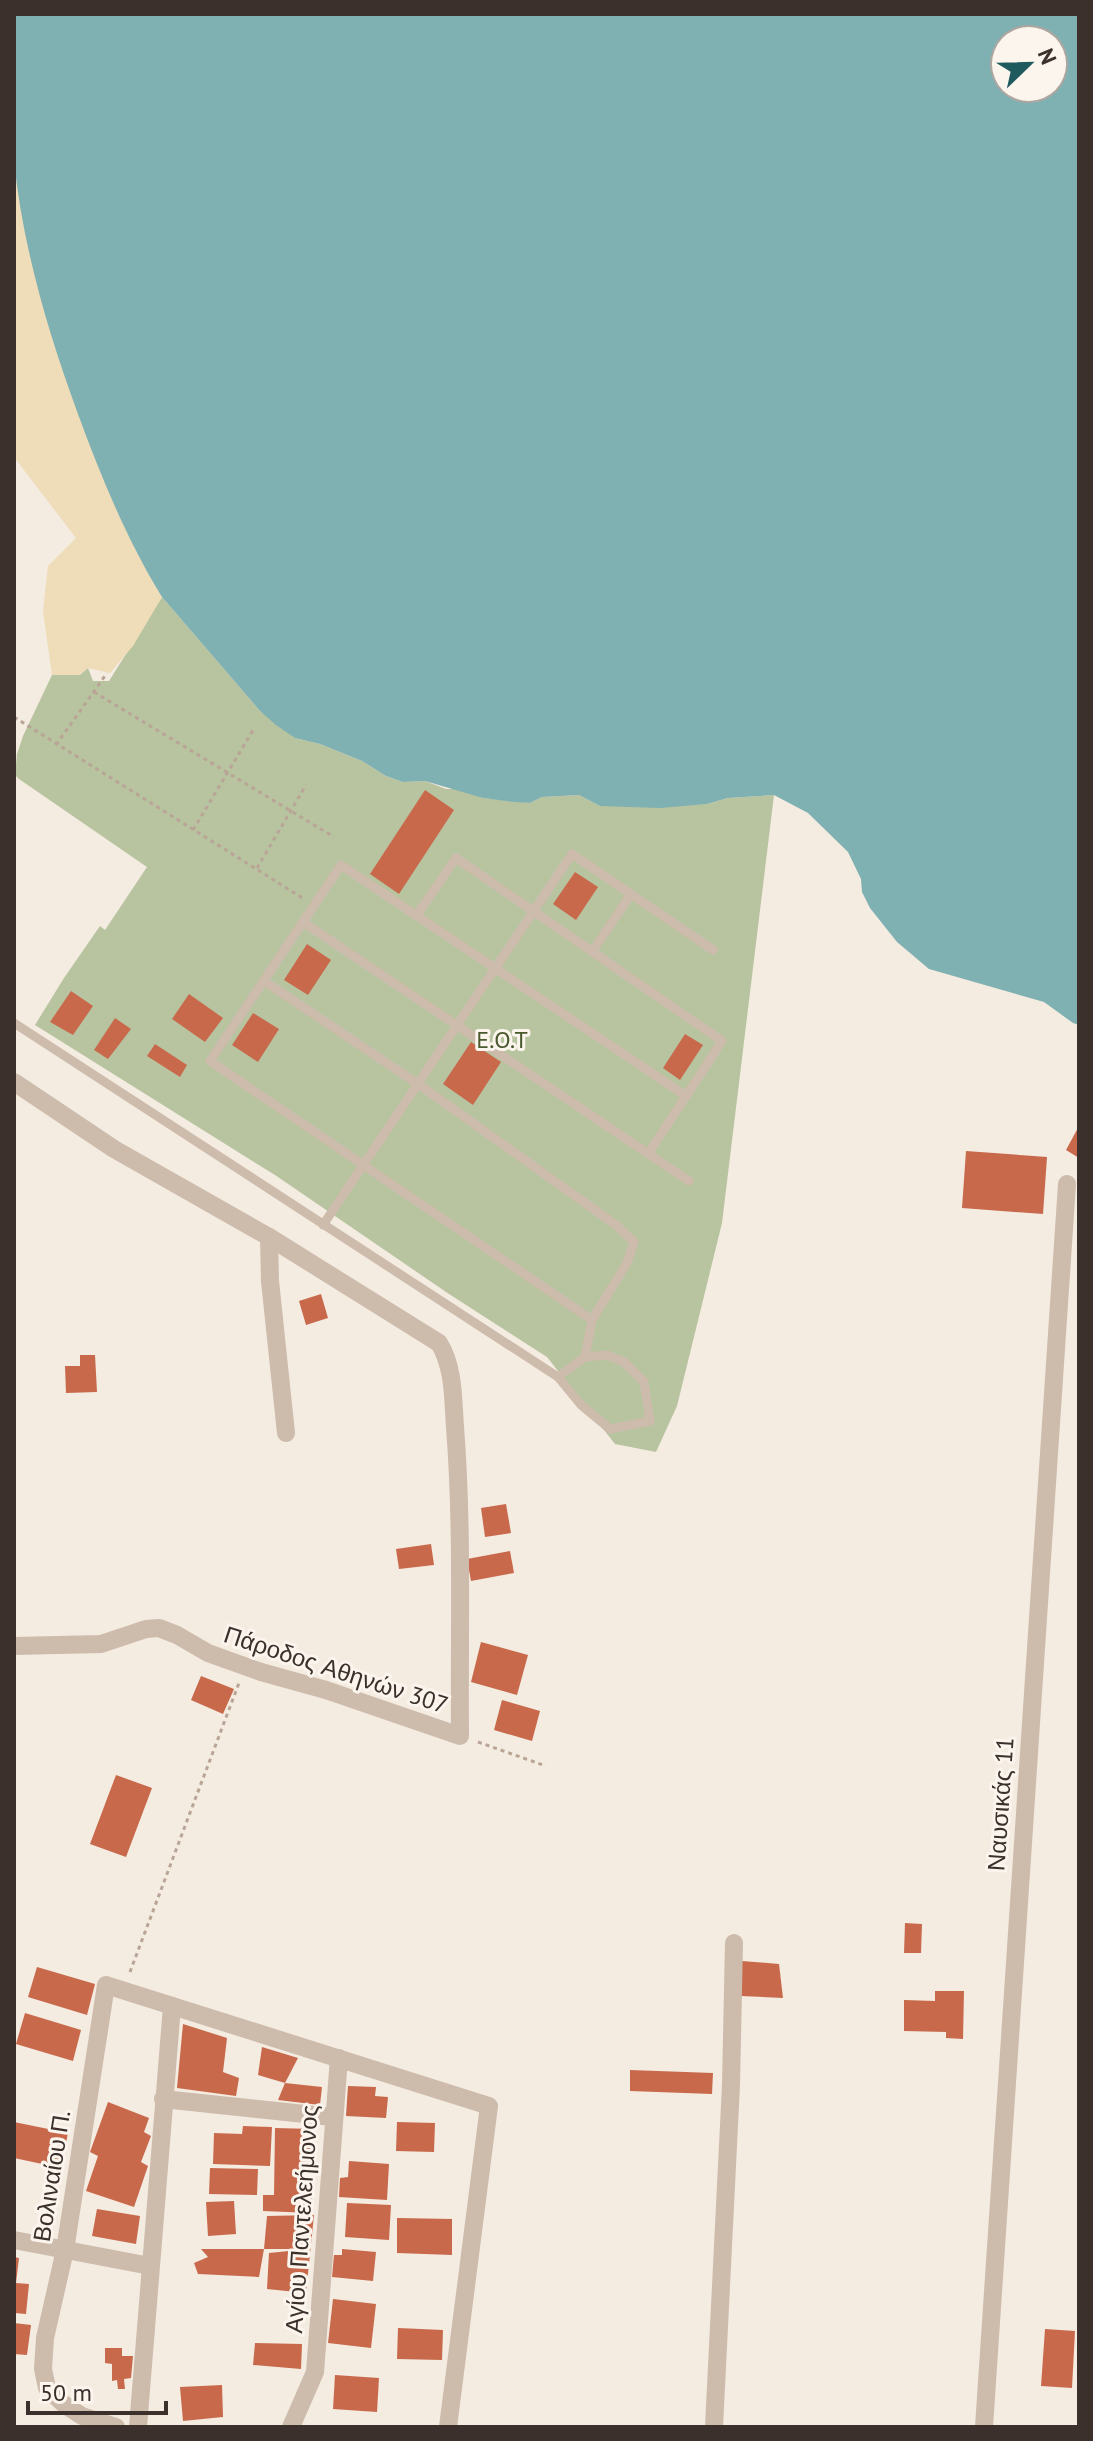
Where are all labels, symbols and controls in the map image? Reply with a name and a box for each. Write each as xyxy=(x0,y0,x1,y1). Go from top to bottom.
north arrow xyxy=(989,24,1069,104)
text: N xyxy=(1032,44,1063,68)
park label: E.O.T xyxy=(476,1024,528,1055)
street label: Πάροδος Αθηνών 307 xyxy=(220,1619,452,1720)
street label: Ναυσικάς 11 xyxy=(980,1736,1021,1872)
street label: Αγίου Παντελεήμονος xyxy=(278,2104,325,2334)
street label: Βολιναίου Π. xyxy=(26,2108,77,2244)
scale bar xyxy=(28,2365,166,2415)
text: 50 m xyxy=(40,2377,92,2408)

